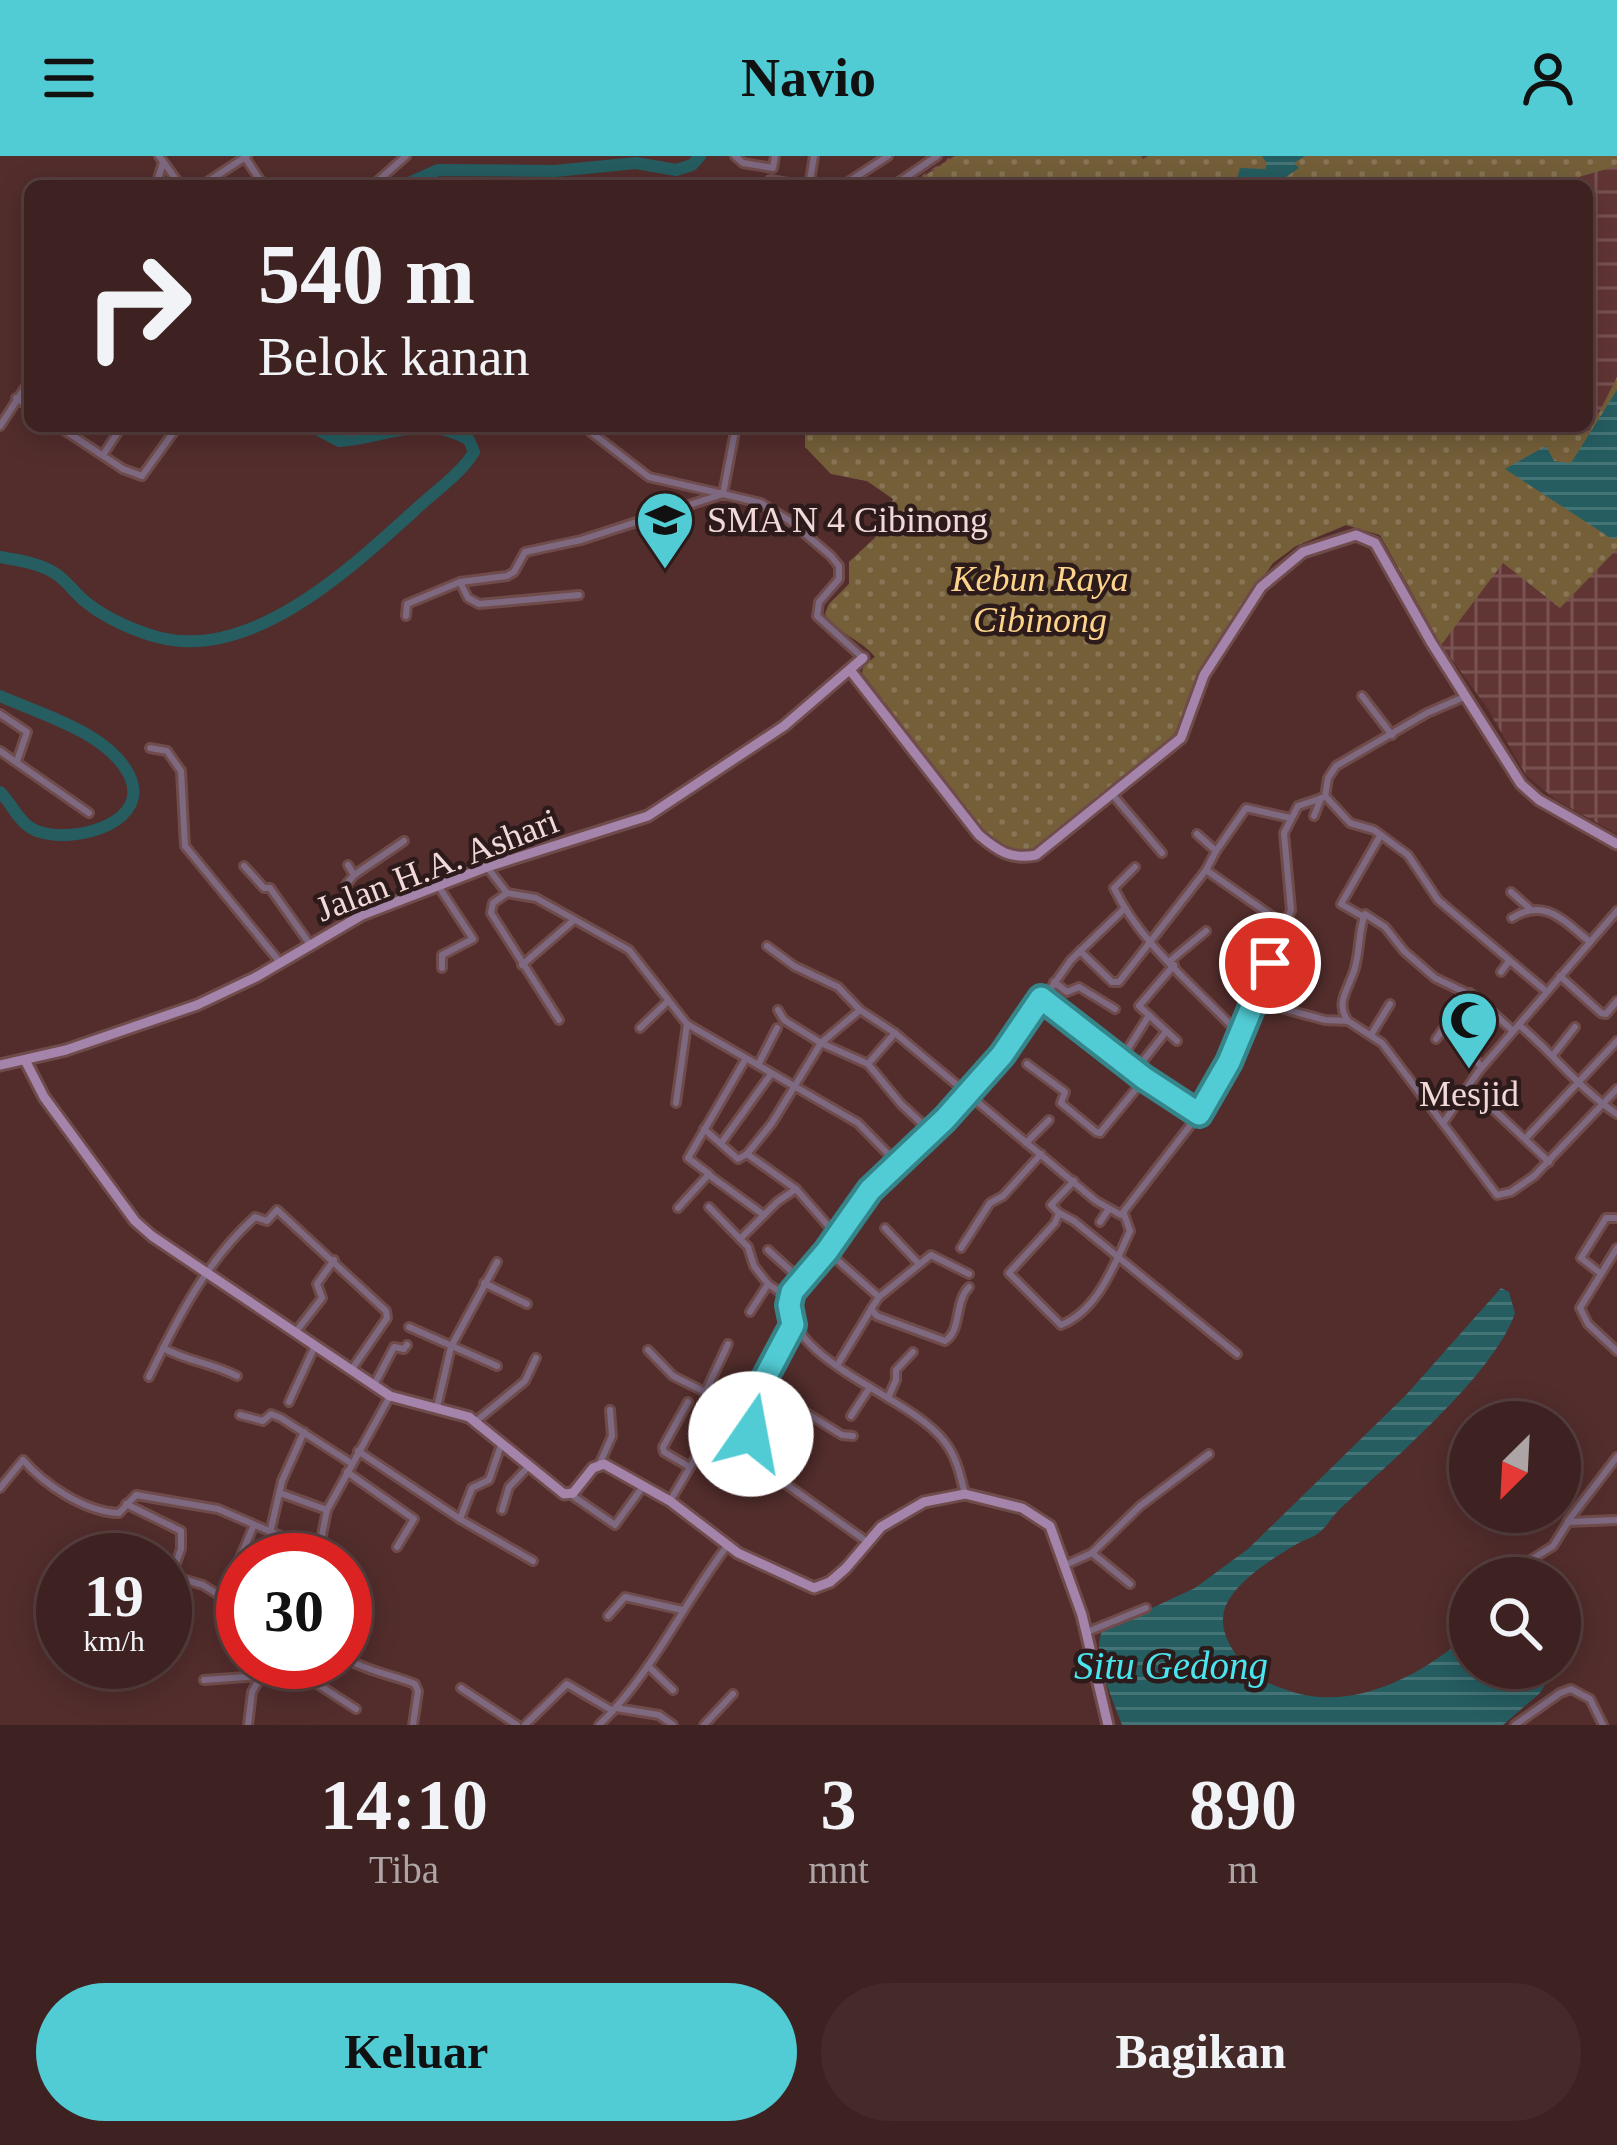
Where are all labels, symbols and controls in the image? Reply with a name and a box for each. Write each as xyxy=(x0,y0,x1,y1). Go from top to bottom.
icon: menu xyxy=(36,45,102,111)
icon: person xyxy=(1515,45,1581,111)
text: Navio xyxy=(741,48,876,108)
icon: right xyxy=(60,228,216,384)
text: 540 m xyxy=(258,228,475,321)
text: Belok kanan xyxy=(258,327,529,387)
school or university icon: SMA N 4 Cibinong xyxy=(634,489,696,571)
place label: SMA N 4 Cibinong xyxy=(707,500,988,540)
park label: Kebun Raya Cibinong xyxy=(951,559,1128,640)
street label: Jalan H.A. Ashari xyxy=(310,800,564,930)
pin xyxy=(1219,912,1321,1014)
icon: arrive xyxy=(1237,930,1303,996)
mosque icon: Mesjid xyxy=(1438,989,1500,1071)
place label: Mesjid xyxy=(1419,1074,1519,1114)
position arrow xyxy=(688,1371,814,1497)
north arrow xyxy=(1449,1401,1581,1533)
map controls xyxy=(1449,1401,1581,1689)
speed limit sign: 30 xyxy=(216,1533,372,1689)
button: search xyxy=(1449,1557,1581,1689)
text: 19 xyxy=(84,1563,144,1629)
text: km/h xyxy=(83,1624,145,1657)
water label: Situ Gedong xyxy=(1074,1644,1268,1688)
text: 14:10 xyxy=(320,1765,488,1845)
text: 3 xyxy=(820,1765,856,1845)
text: 890 xyxy=(1189,1765,1297,1845)
text: Tiba xyxy=(369,1848,439,1891)
text: mnt xyxy=(808,1848,869,1891)
text: m xyxy=(1228,1848,1258,1891)
button: Keluar xyxy=(36,1983,797,2121)
button: Bagikan xyxy=(821,1983,1581,2121)

